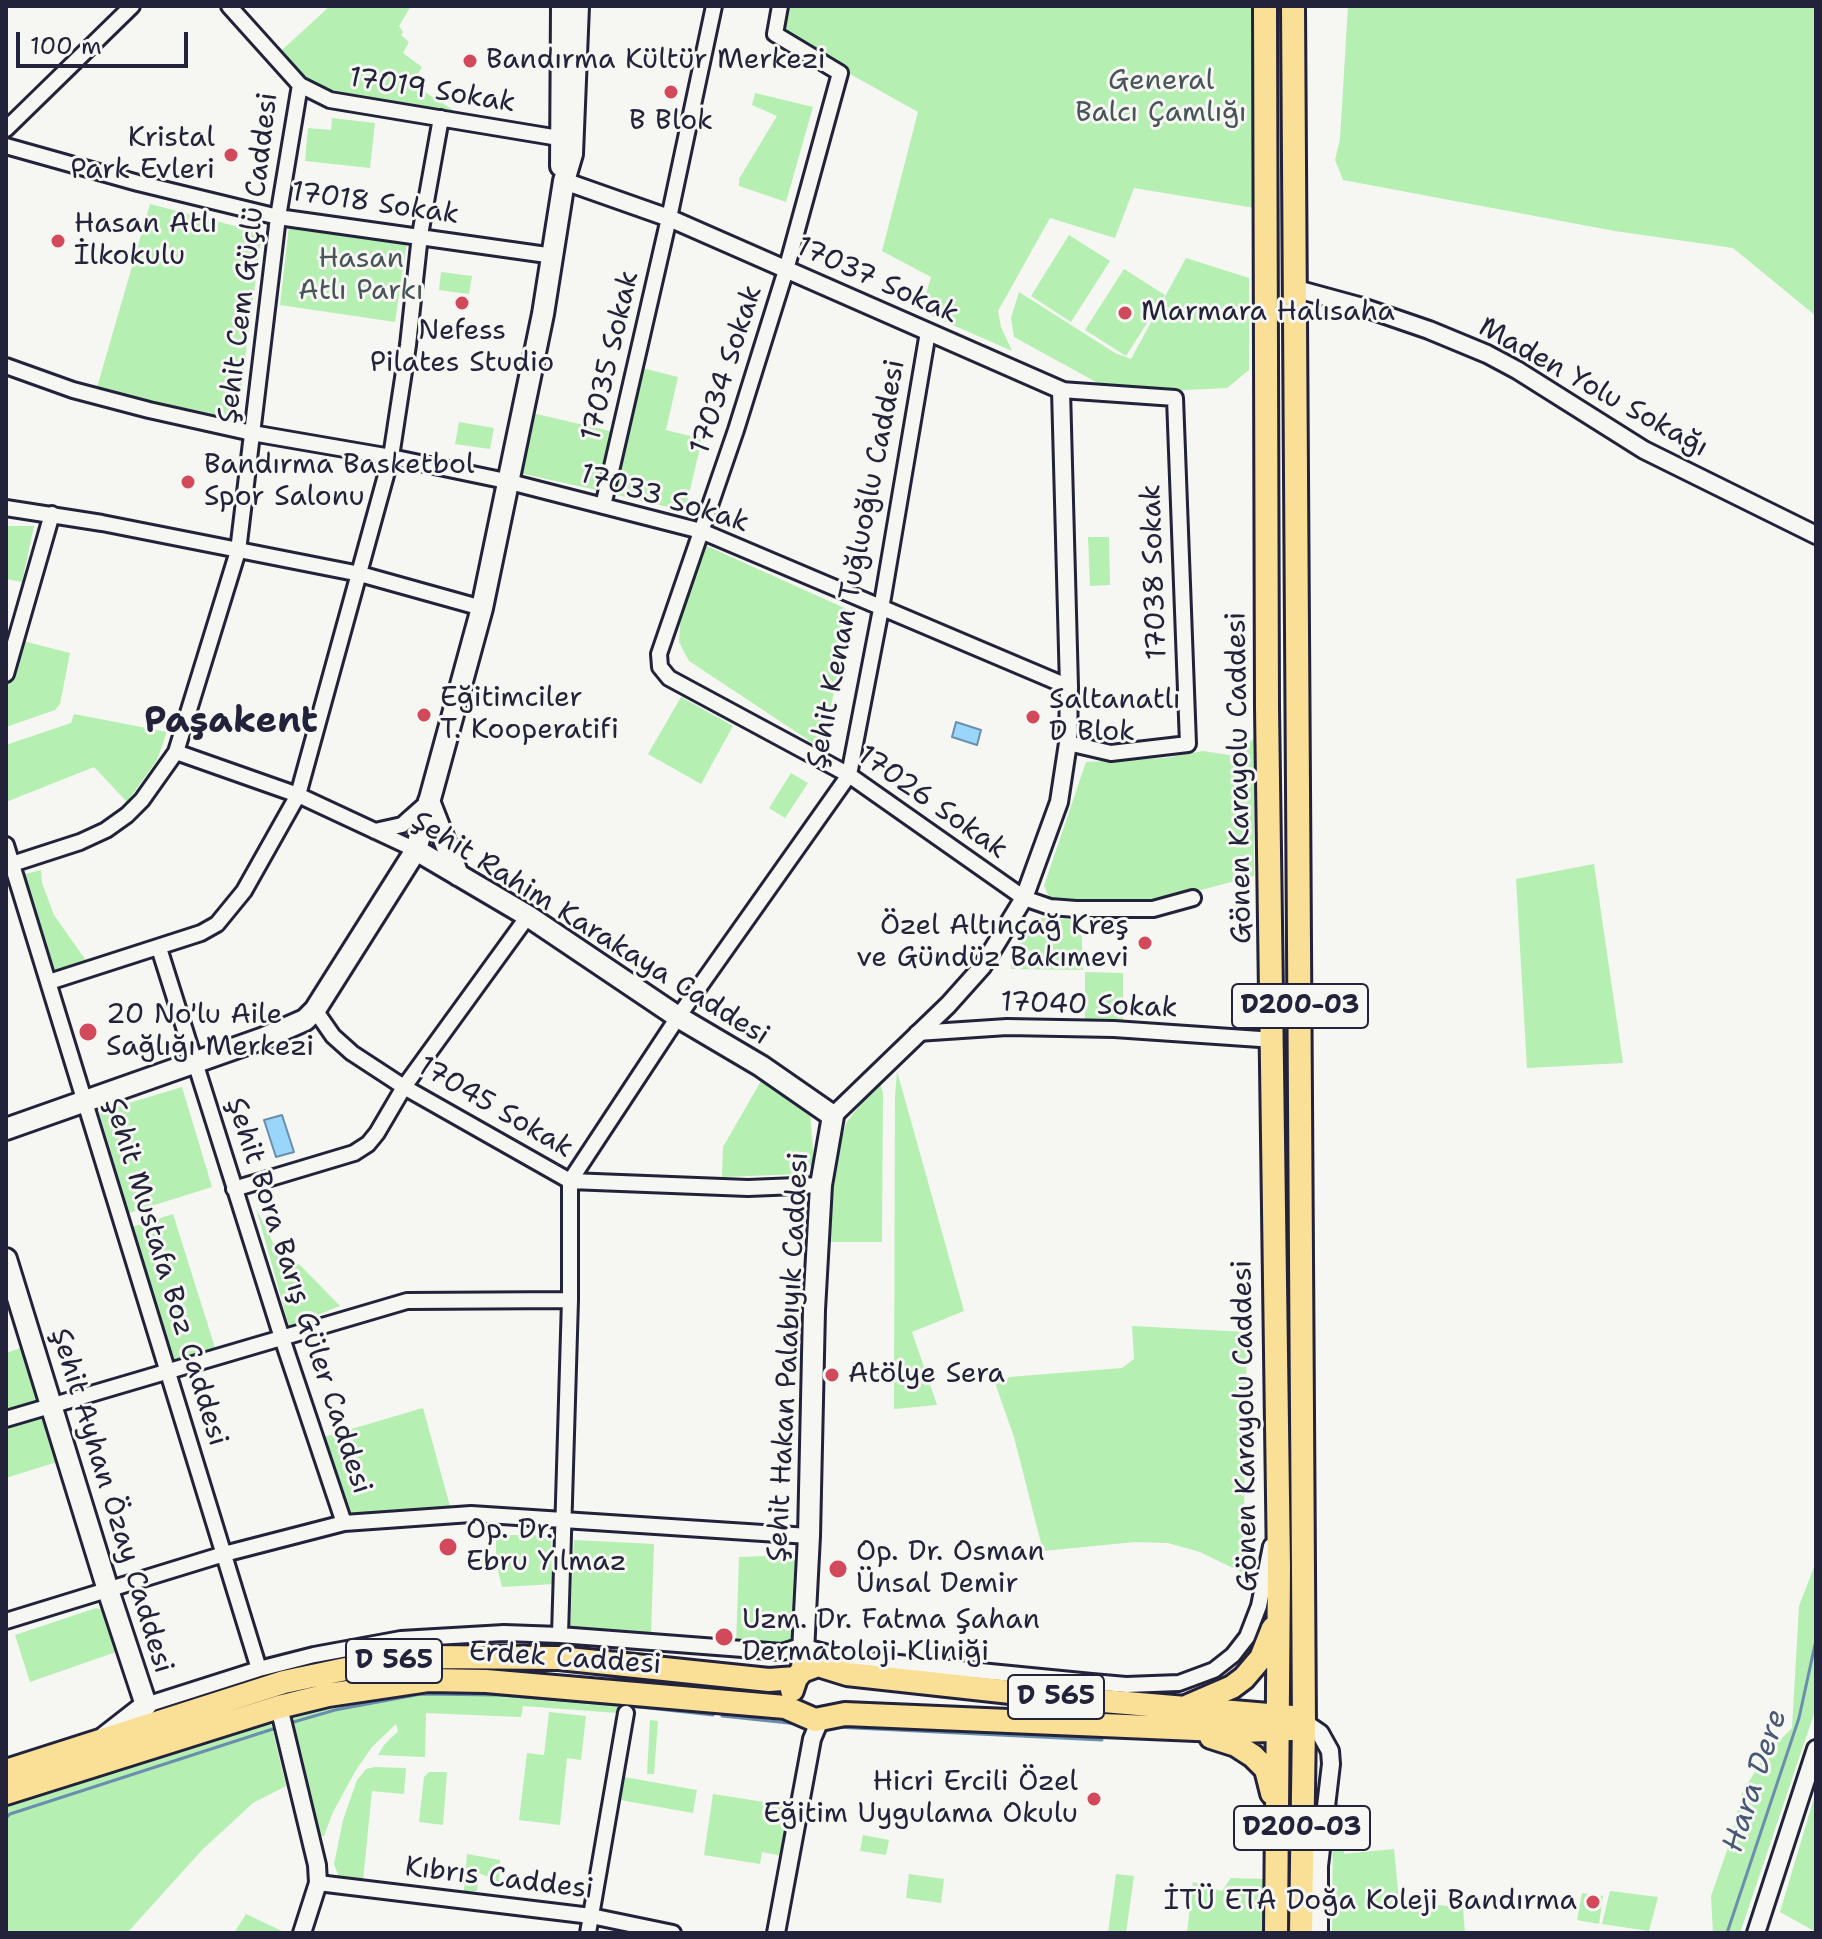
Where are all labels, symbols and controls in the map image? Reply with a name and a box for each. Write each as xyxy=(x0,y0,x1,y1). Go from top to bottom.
scale bar xyxy=(20,16,192,66)
text: 100 m xyxy=(30,30,102,62)
place label: Bandırma Kültür Merkezi xyxy=(486,44,826,78)
marker: Bandırma Kültür Merkezi xyxy=(461,52,479,70)
street label: 17019 Sokak xyxy=(346,61,518,121)
park label: General Balcı Çamlığı xyxy=(1075,65,1247,131)
marker: B Blok xyxy=(662,83,680,101)
street label: Şehit Cem Güçlü Caddesi xyxy=(212,91,286,425)
place label: B Blok xyxy=(629,105,713,139)
place label: Kristal Park Evleri xyxy=(70,122,215,188)
marker: Kristal Park Evleri xyxy=(222,146,240,164)
street label: 17018 Sokak xyxy=(289,176,461,232)
place label: Hasan Atlı İlkokulu xyxy=(74,208,217,274)
street label: 17037 Sokak xyxy=(791,230,963,332)
marker: Hasan Atlı İlkokulu xyxy=(49,232,67,250)
park label: Hasan Atlı Parkı xyxy=(298,243,424,309)
street label: 17035 Sokak xyxy=(575,268,647,444)
street label: 17034 Sokak xyxy=(684,281,770,459)
marker: Nefess Pilates Studio xyxy=(453,294,471,312)
place label: Marmara Halısaha xyxy=(1141,296,1395,330)
marker: Marmara Halısaha xyxy=(1116,304,1134,322)
street label: Maden Yolu Sokağı xyxy=(1472,311,1714,465)
place label: Nefess Pilates Studio xyxy=(370,315,554,381)
street label: Şehit Kenan Tuğluoğlu Caddesi xyxy=(801,357,913,771)
place label: Bandırma Basketbol Spor Salonu xyxy=(204,449,474,515)
street label: 17033 Sokak xyxy=(575,457,753,541)
marker: Bandırma Basketbol Spor Salonu xyxy=(179,473,197,491)
street label: 17038 Sokak xyxy=(1135,483,1175,661)
street label: Gönen Karayolu Caddesi xyxy=(1220,612,1260,944)
place label: Eğitimciler T. Kooperatifi xyxy=(440,682,619,748)
place label: Saltanatlı D Blok xyxy=(1049,684,1181,750)
district label: Paşakent xyxy=(144,701,318,745)
marker: Eğitimciler T. Kooperatifi xyxy=(415,706,433,724)
marker: Saltanatlı D Blok xyxy=(1024,708,1042,726)
street label: 17026 Sokak xyxy=(851,739,1013,867)
street label: Şehit Rahim Karakaya Caddesi xyxy=(405,805,775,1053)
place label: Özel Altınçağ Kreş ve Gündüz Bakımevi xyxy=(856,910,1129,976)
marker: Özel Altınçağ Kreş ve Gündüz Bakımevi xyxy=(1136,934,1154,952)
road number: D200-03 xyxy=(1232,984,1368,1028)
street label: 17040 Sokak xyxy=(1000,986,1178,1026)
place label: 20 No'lu Aile Sağlığı Merkezi xyxy=(106,999,314,1065)
marker: 20 No'lu Aile Sağlığı Merkezi xyxy=(77,1021,99,1043)
street label: 17045 Sokak xyxy=(411,1050,579,1166)
street label: Şehit Mustafa Boz Caddesi xyxy=(96,1094,234,1450)
street label: Şehit Bora Barış Güler Caddesi xyxy=(218,1094,378,1498)
street label: Şehit Hakan Palabıyık Caddesi xyxy=(761,1151,817,1563)
street label: Gönen Karayolu Caddesi xyxy=(1226,1260,1266,1592)
street label: Şehit Ayhan Özay Caddesi xyxy=(42,1325,180,1677)
place label: Atölye Sera xyxy=(848,1358,1005,1392)
marker: Atölye Sera xyxy=(823,1366,841,1384)
place label: Op. Dr. Ebru Yılmaz xyxy=(466,1514,626,1580)
marker: Op. Dr. Ebru Yılmaz xyxy=(437,1536,459,1558)
place label: Op. Dr. Osman Ünsal Demir xyxy=(856,1536,1045,1602)
marker: Op. Dr. Osman Ünsal Demir xyxy=(827,1558,849,1580)
place label: Uzm. Dr. Fatma Şahan Dermatoloji Kliniği xyxy=(742,1604,1040,1670)
marker: Uzm. Dr. Fatma Şahan Dermatoloji Kliniği xyxy=(713,1626,735,1648)
street label: Erdek Caddesi xyxy=(468,1636,662,1682)
road number: D 565 xyxy=(346,1639,442,1683)
road number: D 565 xyxy=(1008,1675,1104,1719)
water label: Hara Dere xyxy=(1716,1705,1796,1857)
place label: Hicri Ercili Özel Eğitim Uygulama Okulu xyxy=(763,1766,1078,1832)
marker: Hicri Ercili Özel Eğitim Uygulama Okulu xyxy=(1085,1790,1103,1808)
road number: D200-03 xyxy=(1234,1806,1370,1850)
street label: Kıbrıs Caddesi xyxy=(403,1851,595,1907)
place label: İTÜ ETA Doğa Koleji Bandırma xyxy=(1164,1885,1577,1919)
marker: İTÜ ETA Doğa Koleji Bandırma xyxy=(1584,1893,1602,1911)

